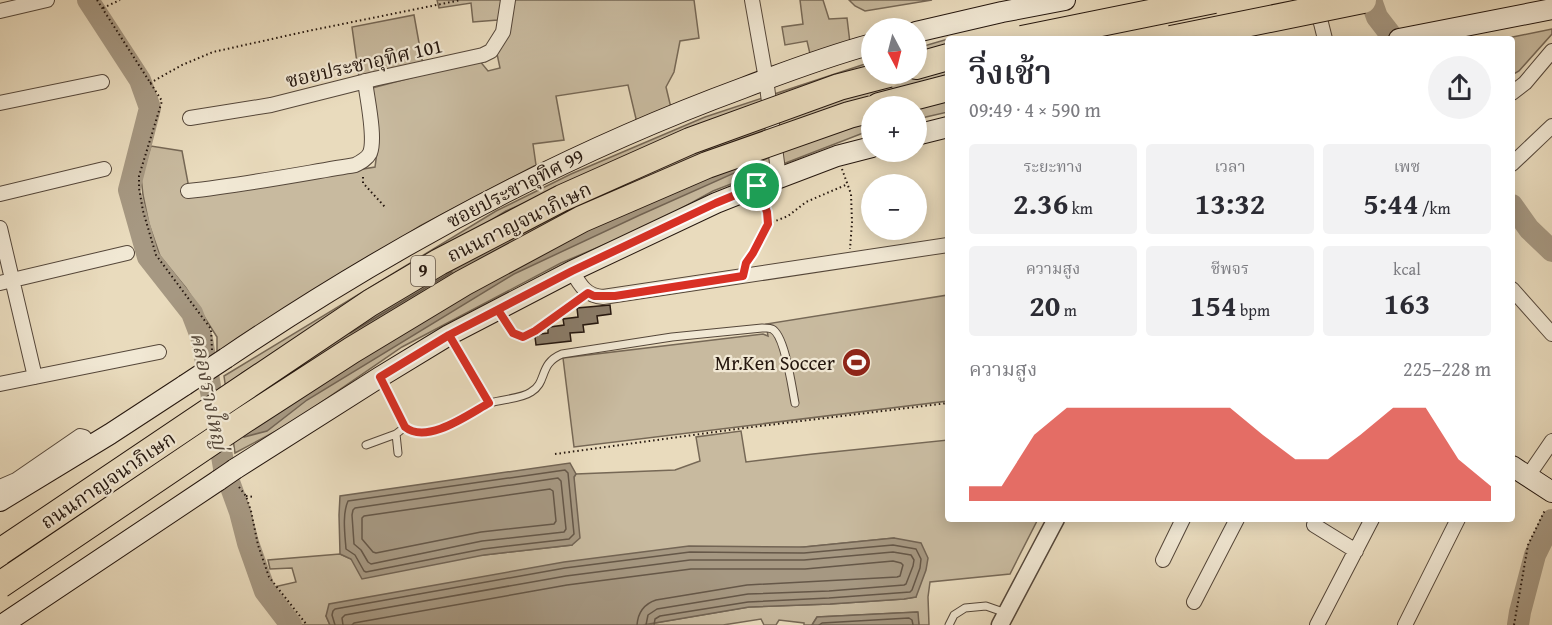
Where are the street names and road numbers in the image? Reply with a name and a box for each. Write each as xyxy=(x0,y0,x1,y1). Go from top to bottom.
street label: ซอยประชาอุทิศ 101 xyxy=(282,30,445,95)
street label: ซอยประชาอุทิศ 99 xyxy=(441,140,589,235)
street label: ถนนกาญจนาภิเษก xyxy=(442,174,596,269)
road number: 9 xyxy=(411,256,435,286)
street label: ถนนกาญจนาภิเษก xyxy=(34,424,181,536)

